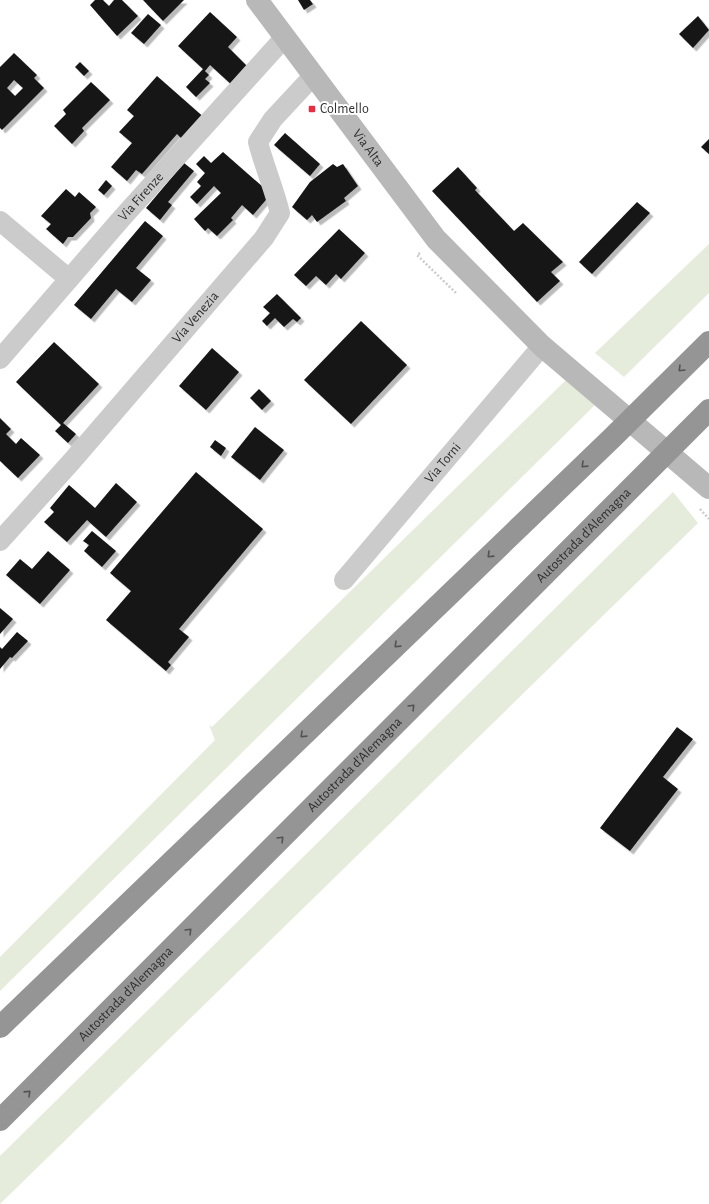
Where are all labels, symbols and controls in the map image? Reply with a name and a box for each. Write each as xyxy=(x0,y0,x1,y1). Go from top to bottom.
place label: Colmello xyxy=(320,102,369,116)
marker: Colmello xyxy=(307,104,317,114)
street label: Via Alta xyxy=(350,127,387,170)
street label: Via Firenze xyxy=(116,170,166,224)
street label: Via Venezia xyxy=(170,289,222,346)
one-way arrow xyxy=(678,364,686,372)
street label: Via Torni xyxy=(422,440,464,486)
one-way arrow xyxy=(581,460,589,468)
street label: Autostrada d'Alemagna xyxy=(534,485,634,586)
one-way arrow xyxy=(487,550,495,558)
one-way arrow xyxy=(394,640,402,648)
one-way arrow xyxy=(407,704,415,712)
street label: Autostrada d'Alemagna xyxy=(305,714,405,815)
one-way arrow xyxy=(300,731,308,738)
one-way arrow xyxy=(276,836,284,844)
one-way arrow xyxy=(184,928,192,936)
street label: Autostrada d'Alemagna xyxy=(76,944,176,1044)
one-way arrow xyxy=(23,1090,31,1098)

